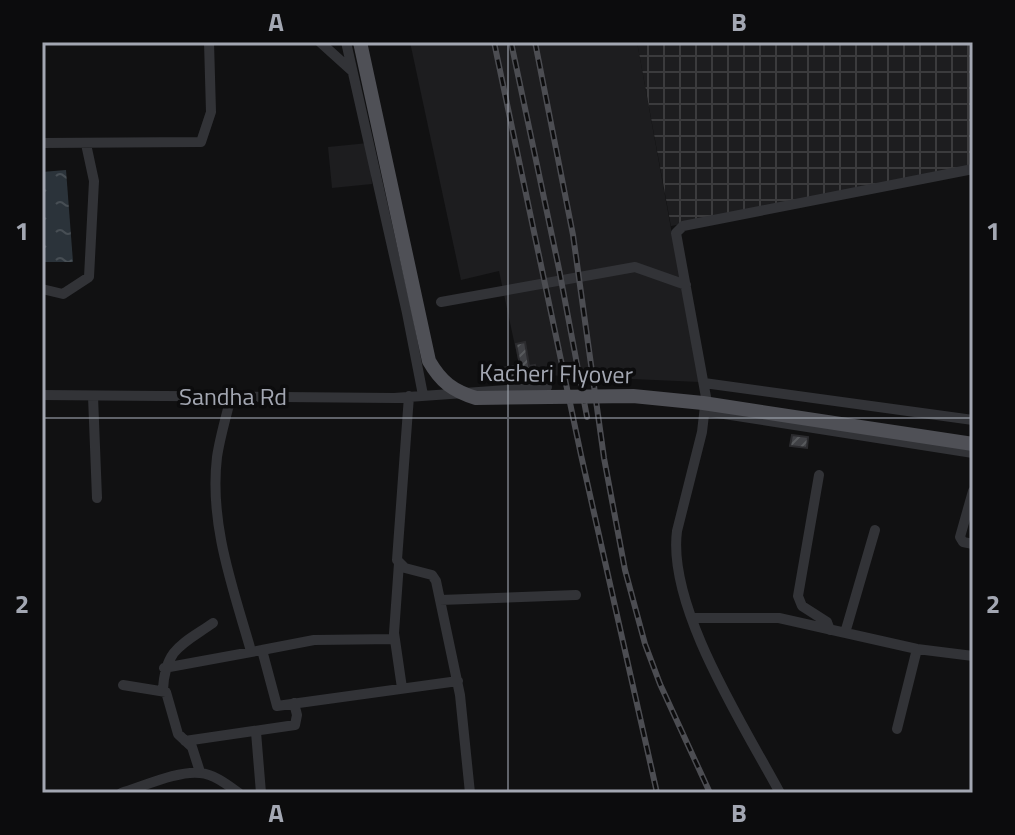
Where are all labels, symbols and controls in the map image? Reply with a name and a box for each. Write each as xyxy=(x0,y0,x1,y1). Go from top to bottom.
text: A xyxy=(268,2,284,41)
text: B xyxy=(731,2,747,41)
text: 1 xyxy=(15,211,29,250)
text: 1 xyxy=(986,211,1000,250)
street label: Kacheri Flyover xyxy=(479,354,633,392)
street label: Sandha Rd xyxy=(179,378,287,414)
text: 2 xyxy=(15,584,29,623)
text: 2 xyxy=(986,584,1000,623)
text: A xyxy=(268,793,284,832)
text: B xyxy=(731,793,747,832)

